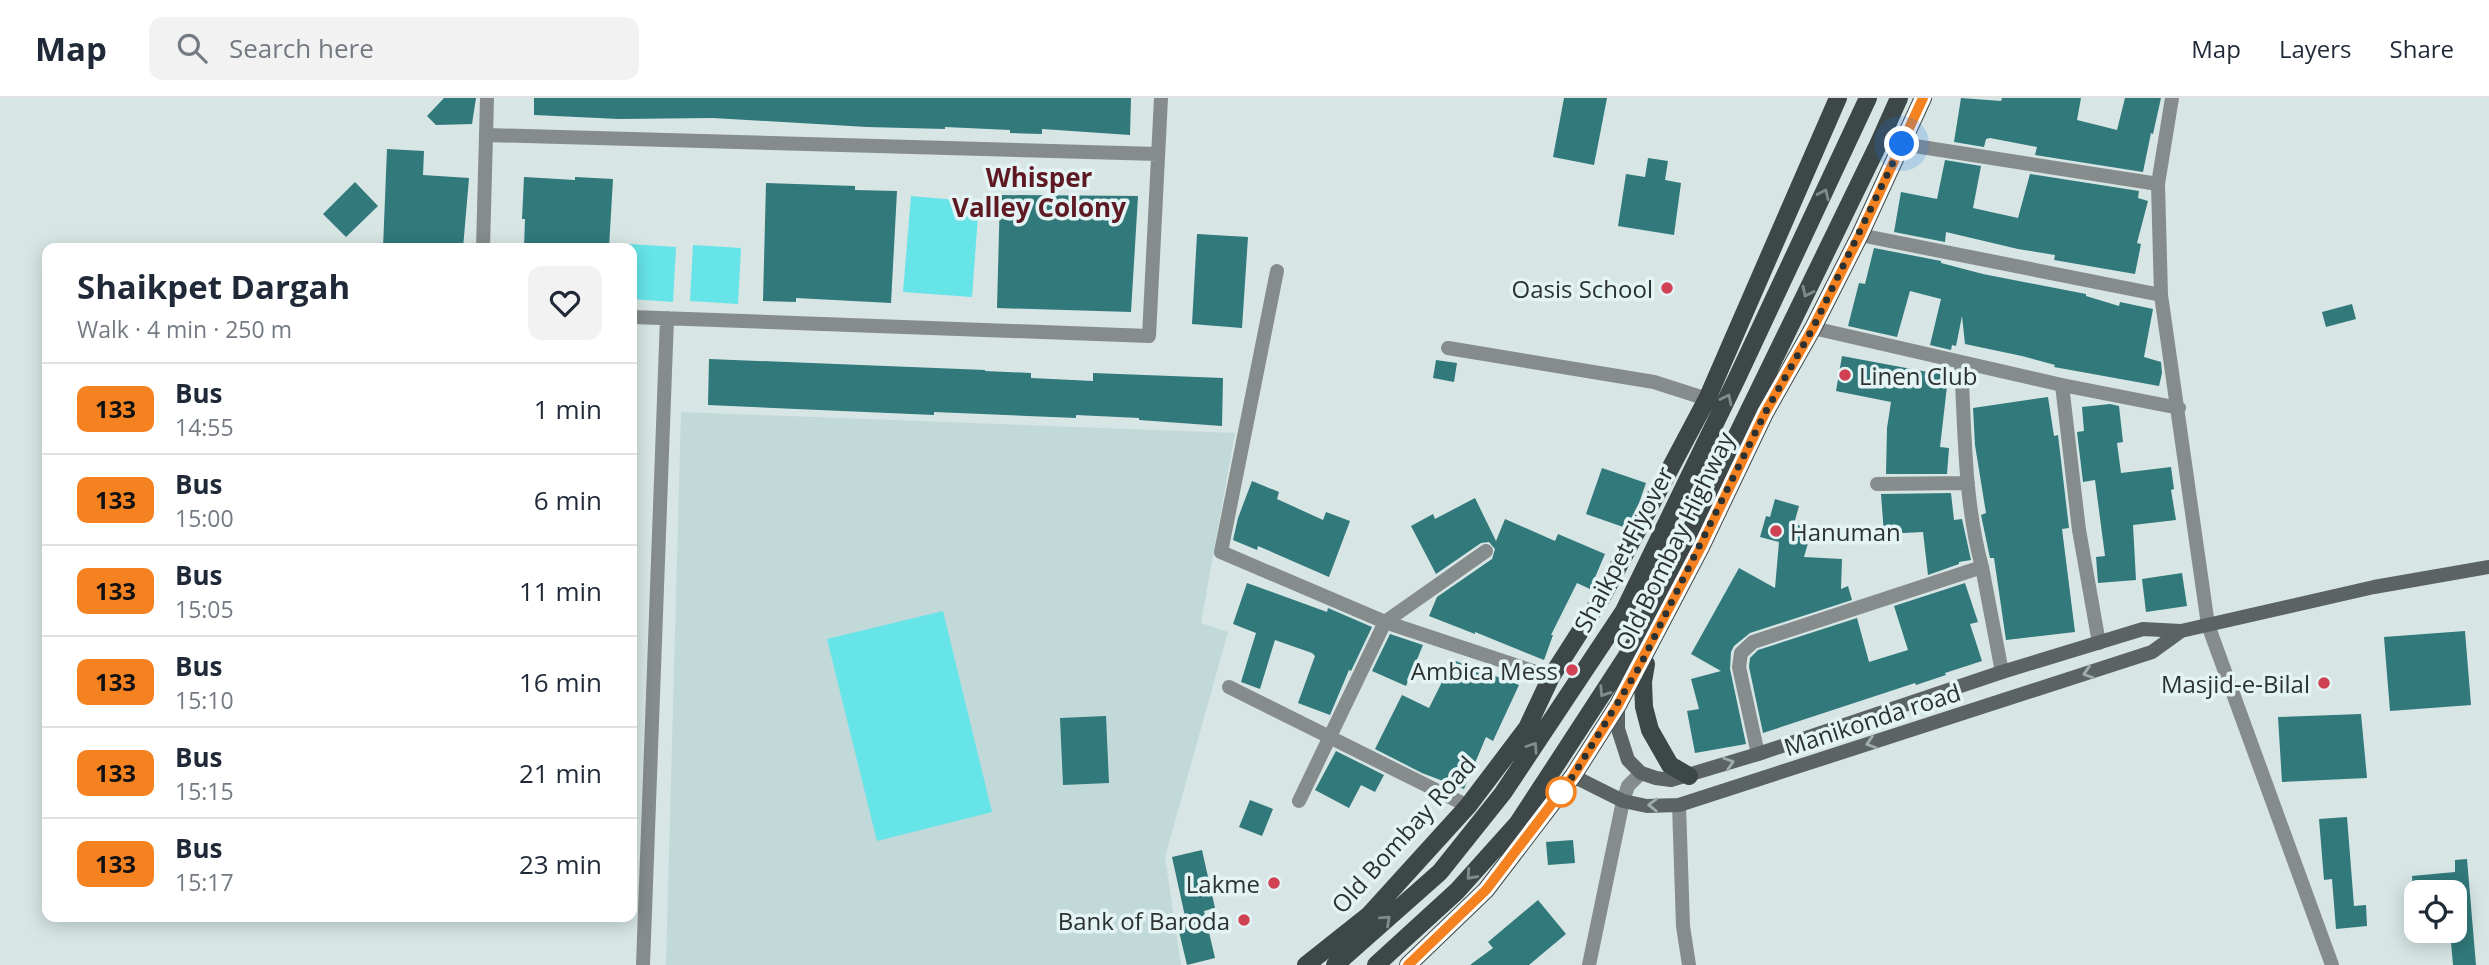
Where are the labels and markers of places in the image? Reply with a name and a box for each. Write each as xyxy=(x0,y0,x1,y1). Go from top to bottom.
place label: Oasis School xyxy=(1512,272,1653,305)
marker: Oasis School xyxy=(1659,280,1675,296)
place label: Linen Club xyxy=(1859,359,1977,392)
marker: Linen Club xyxy=(1837,367,1853,383)
place label: Hanuman xyxy=(1790,515,1901,548)
marker: Hanuman xyxy=(1768,523,1784,539)
place label: Ambica Mess xyxy=(1411,654,1558,687)
marker: Ambica Mess xyxy=(1564,662,1580,678)
place label: Masjid-e-Bilal xyxy=(2161,667,2310,700)
marker: Masjid-e-Bilal xyxy=(2316,675,2332,691)
unlabelled marker xyxy=(1546,777,1576,807)
place label: Lakme xyxy=(1186,867,1260,900)
marker: Lakme xyxy=(1266,875,1282,891)
place label: Bank of Baroda xyxy=(1058,904,1230,937)
marker: Bank of Baroda xyxy=(1236,912,1252,928)

